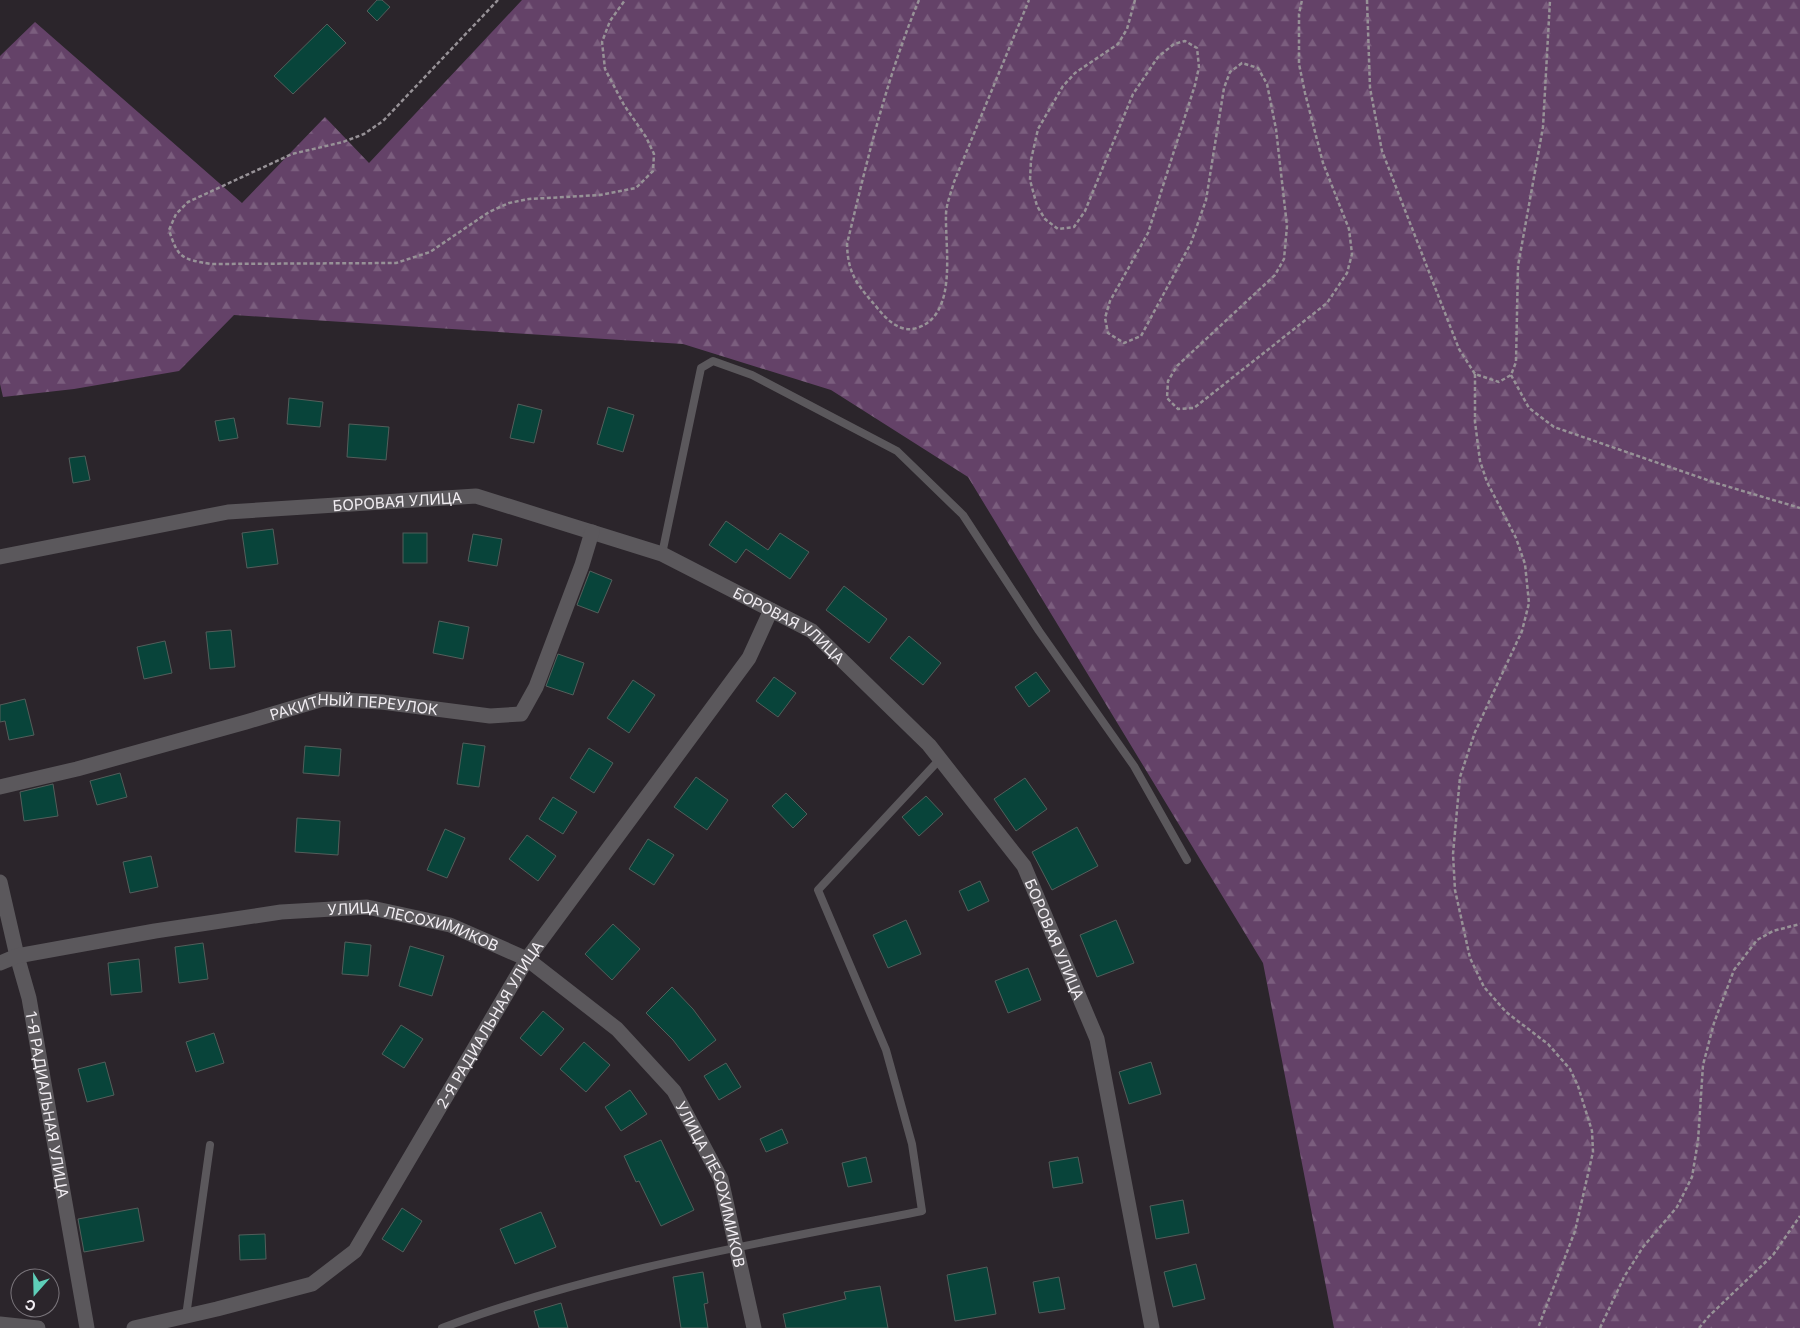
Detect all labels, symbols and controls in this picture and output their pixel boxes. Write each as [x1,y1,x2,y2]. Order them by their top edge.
street label: БОРОВАЯ УЛИЦА [332,487,462,515]
street label: БОРОВАЯ УЛИЦА [730,583,849,667]
street label: РАКИТНЫЙ ПЕРЕУЛОК [267,689,439,724]
street label: БОРОВАЯ УЛИЦА [1021,876,1089,1003]
street label: УЛИЦА ЛЕСОХИМИКОВ [327,897,502,955]
street label: 2-Я РАДИАЛЬНАЯ УЛИЦА [432,937,547,1112]
street label: 1-Я РАДИАЛЬНАЯ УЛИЦА [22,1010,73,1200]
street label: УЛИЦА ЛЕСОХИМИКОВ [672,1098,750,1269]
north arrow [10,1268,60,1318]
text: С [23,1296,38,1315]

